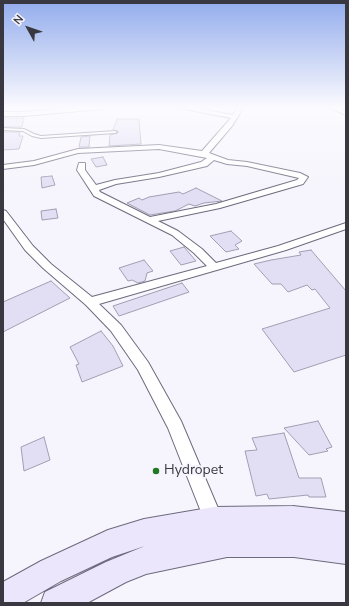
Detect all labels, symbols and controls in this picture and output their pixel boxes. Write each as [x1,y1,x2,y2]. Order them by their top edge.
north arrow [8,8,48,48]
text: N [10,12,27,28]
place label: Hydropet [164,463,223,479]
marker: Hydropet [151,466,161,476]

